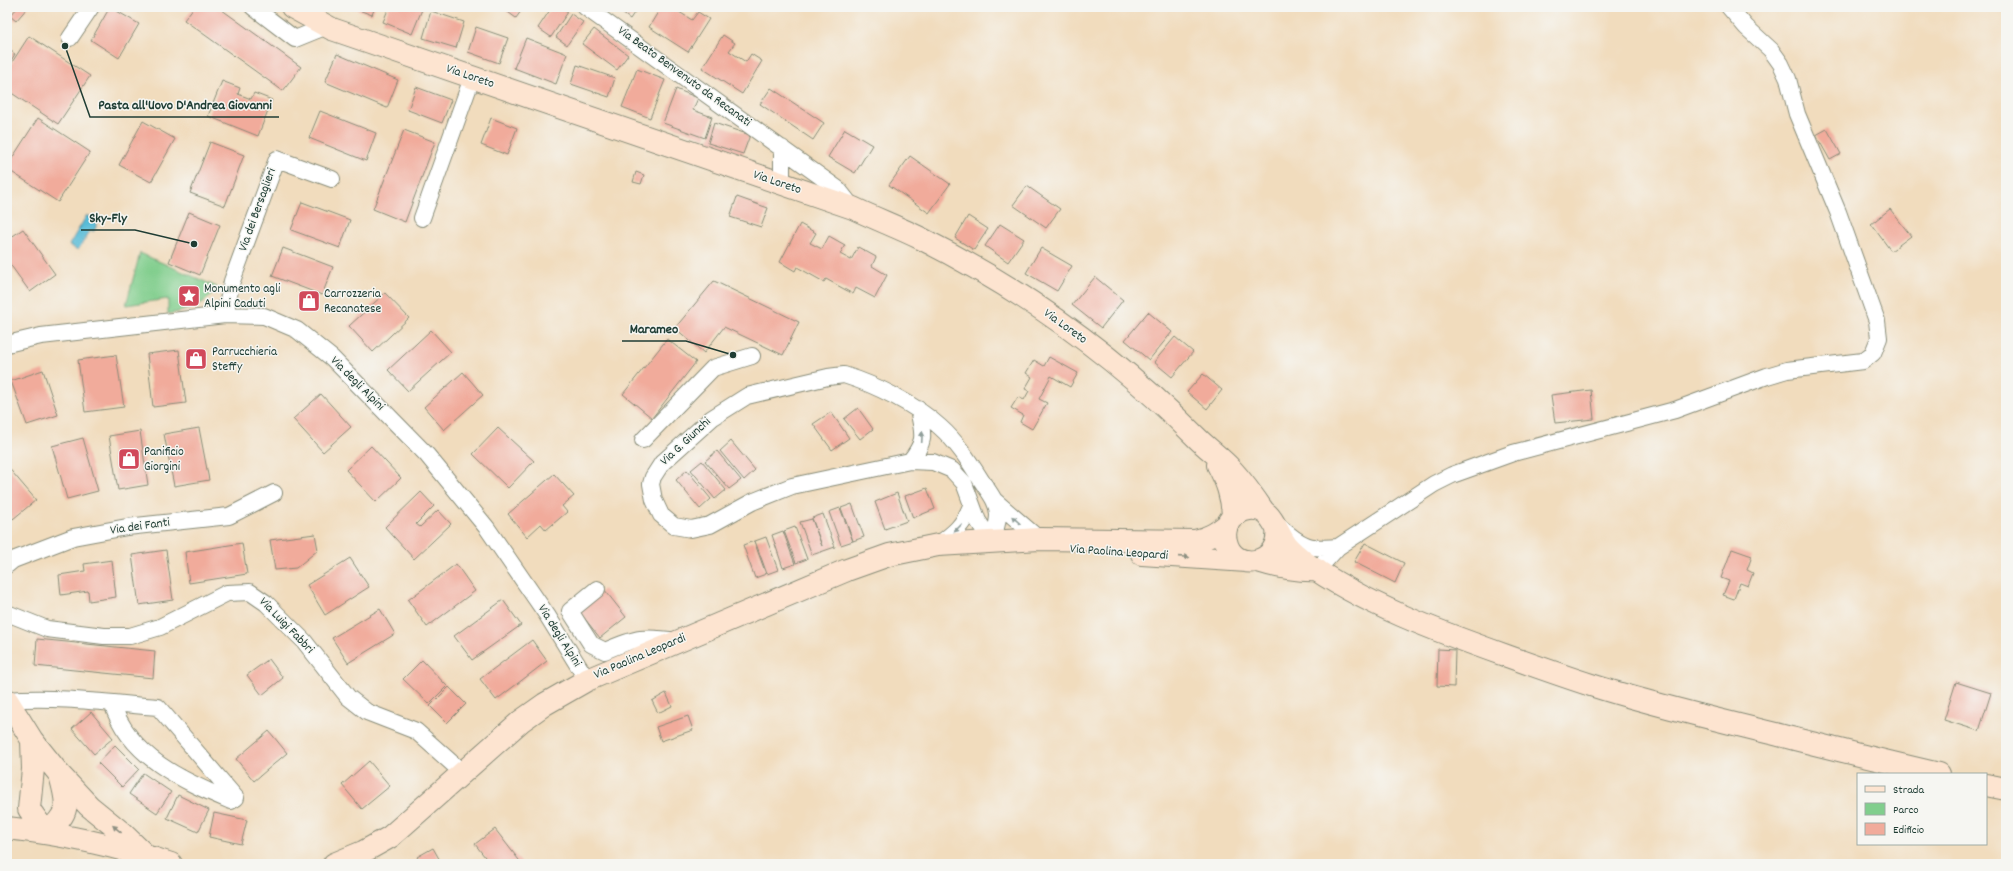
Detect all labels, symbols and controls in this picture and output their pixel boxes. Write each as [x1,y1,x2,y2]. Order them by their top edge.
street label: Via Beato Benvenuto da Recanati [613,22,755,132]
street label: Via Loreto [443,60,497,94]
callout: Pasta all'Uovo D'Andrea Giovanni [90,91,279,117]
text: Pasta all'Uovo D'Andrea Giovanni [98,96,272,116]
street label: Via dei Bersaglieri [234,165,282,254]
street label: Via Loreto [750,166,804,200]
callout: Sky-Fly [81,204,135,230]
text: Sky-Fly [89,209,128,229]
place label: Monumento agli Alpini Caduti [204,280,281,314]
place icon: Monumento agli Alpini Caduti [176,283,202,309]
place label: Carrozzeria Recanatese [324,285,382,319]
shop icon: Carrozzeria Recanatese [296,288,322,314]
street label: Via Loreto [1039,305,1091,349]
callout: Marameo [622,315,686,341]
text: Marameo [630,320,678,340]
place label: Parrucchieria Steffy [212,343,278,377]
shop icon: Parrucchieria Steffy [183,346,209,372]
street label: Via degli Alpini [325,352,389,416]
street label: Via G. Giunchi [656,413,716,471]
one-way arrow [919,430,925,443]
place label: Panificio Giorgini [144,443,184,477]
shop icon: Panificio Giorgini [116,446,142,472]
street label: Via dei Fanti [109,513,172,541]
one-way arrow [1011,515,1022,524]
one-way arrow [953,523,963,533]
street label: Via Paolina Leopardi [1069,540,1169,566]
one-way arrow [1178,554,1190,561]
street label: Via Luigi Fabbri [254,593,318,659]
street label: Via degli Alpini [532,601,586,671]
street label: Via Paolina Leopardi [591,629,689,685]
legend [1857,773,1987,845]
text: Strada [1893,782,1924,799]
text: Parco [1893,802,1919,819]
text: Edificio [1893,822,1924,839]
one-way arrow [112,825,122,834]

